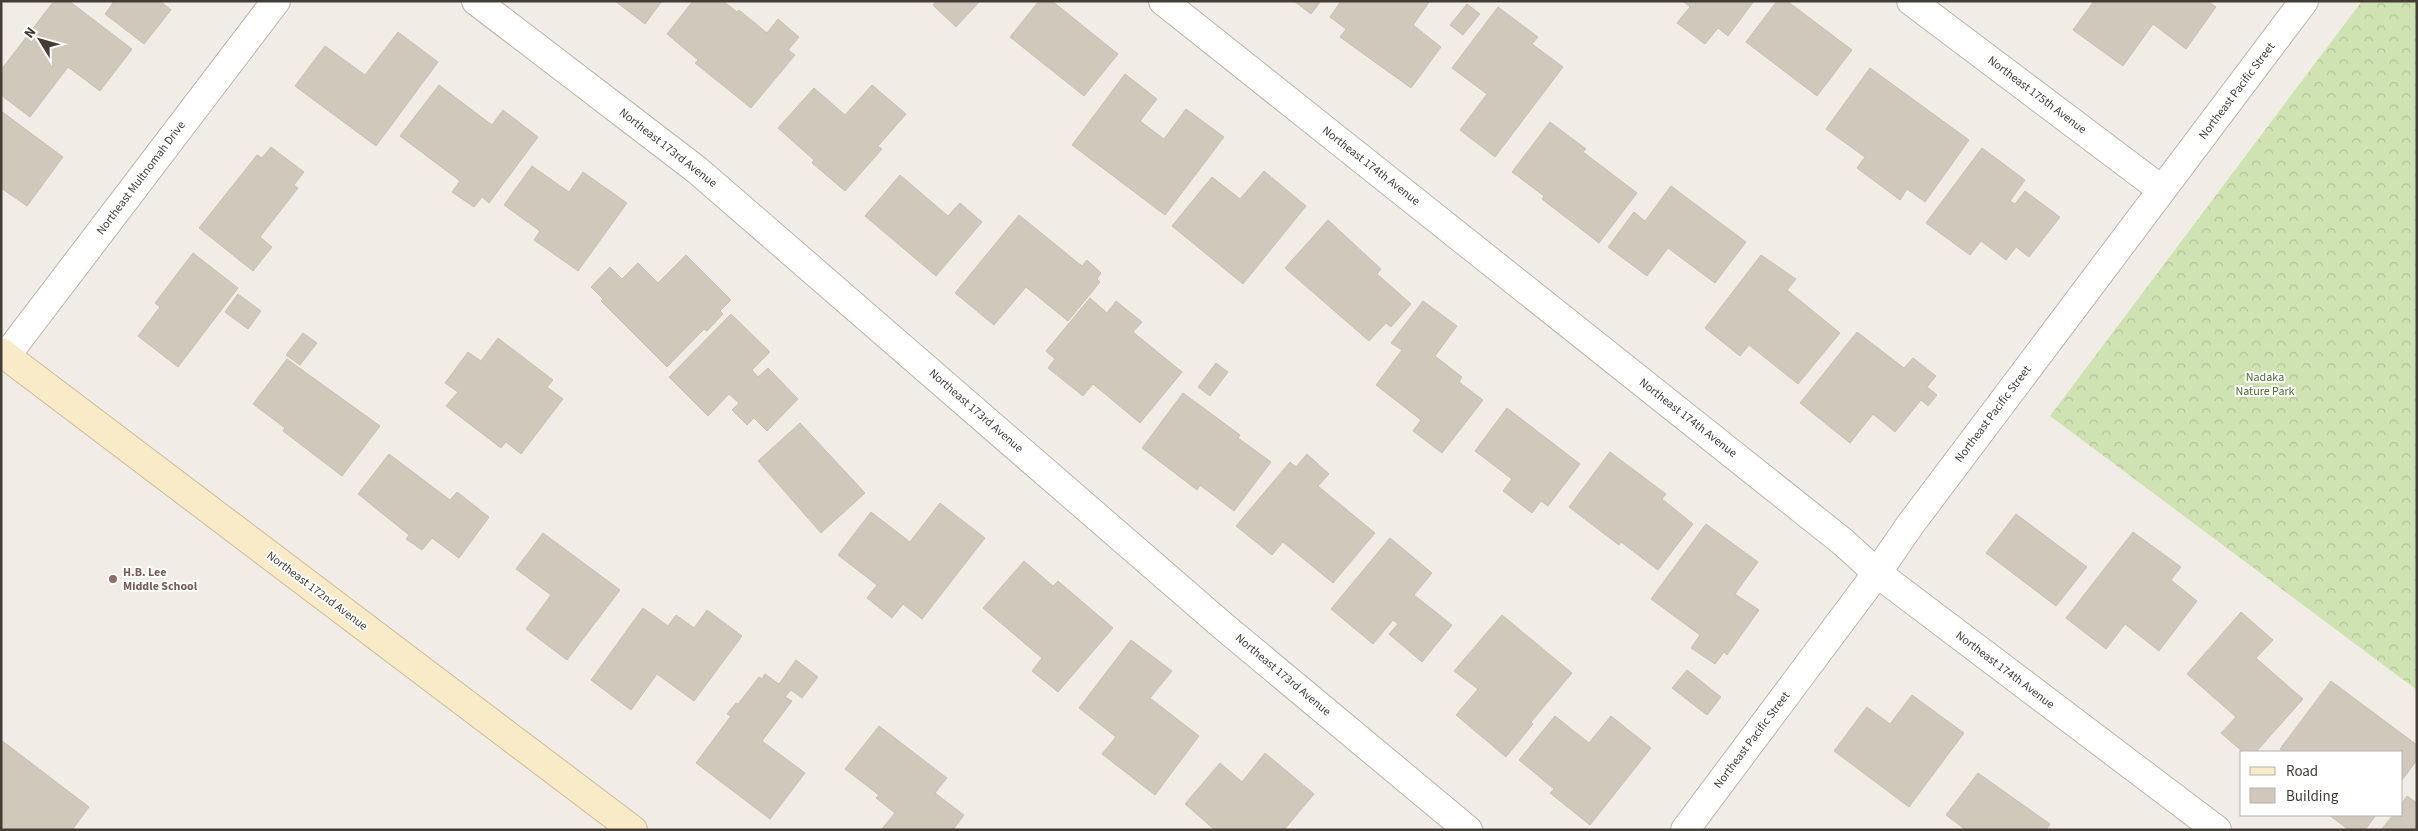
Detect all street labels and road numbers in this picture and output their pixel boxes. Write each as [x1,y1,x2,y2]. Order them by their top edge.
street label: Northeast Pacific Street [2195,39,2279,143]
street label: Northeast 175th Avenue [1984,52,2090,138]
street label: Northeast 173rd Avenue [615,104,721,192]
street label: Northeast Multnomah Drive [93,118,189,238]
street label: Northeast 174th Avenue [1318,122,1424,210]
street label: Northeast Pacific Street [1951,362,2035,466]
street label: Northeast 173rd Avenue [925,365,1027,457]
street label: Northeast 174th Avenue [1635,374,1741,462]
street label: Northeast 172nd Avenue [263,547,371,635]
street label: Northeast 174th Avenue [1952,627,2058,713]
street label: Northeast 173rd Avenue [1232,630,1334,720]
street label: Northeast Pacific Street [1710,688,1794,792]

